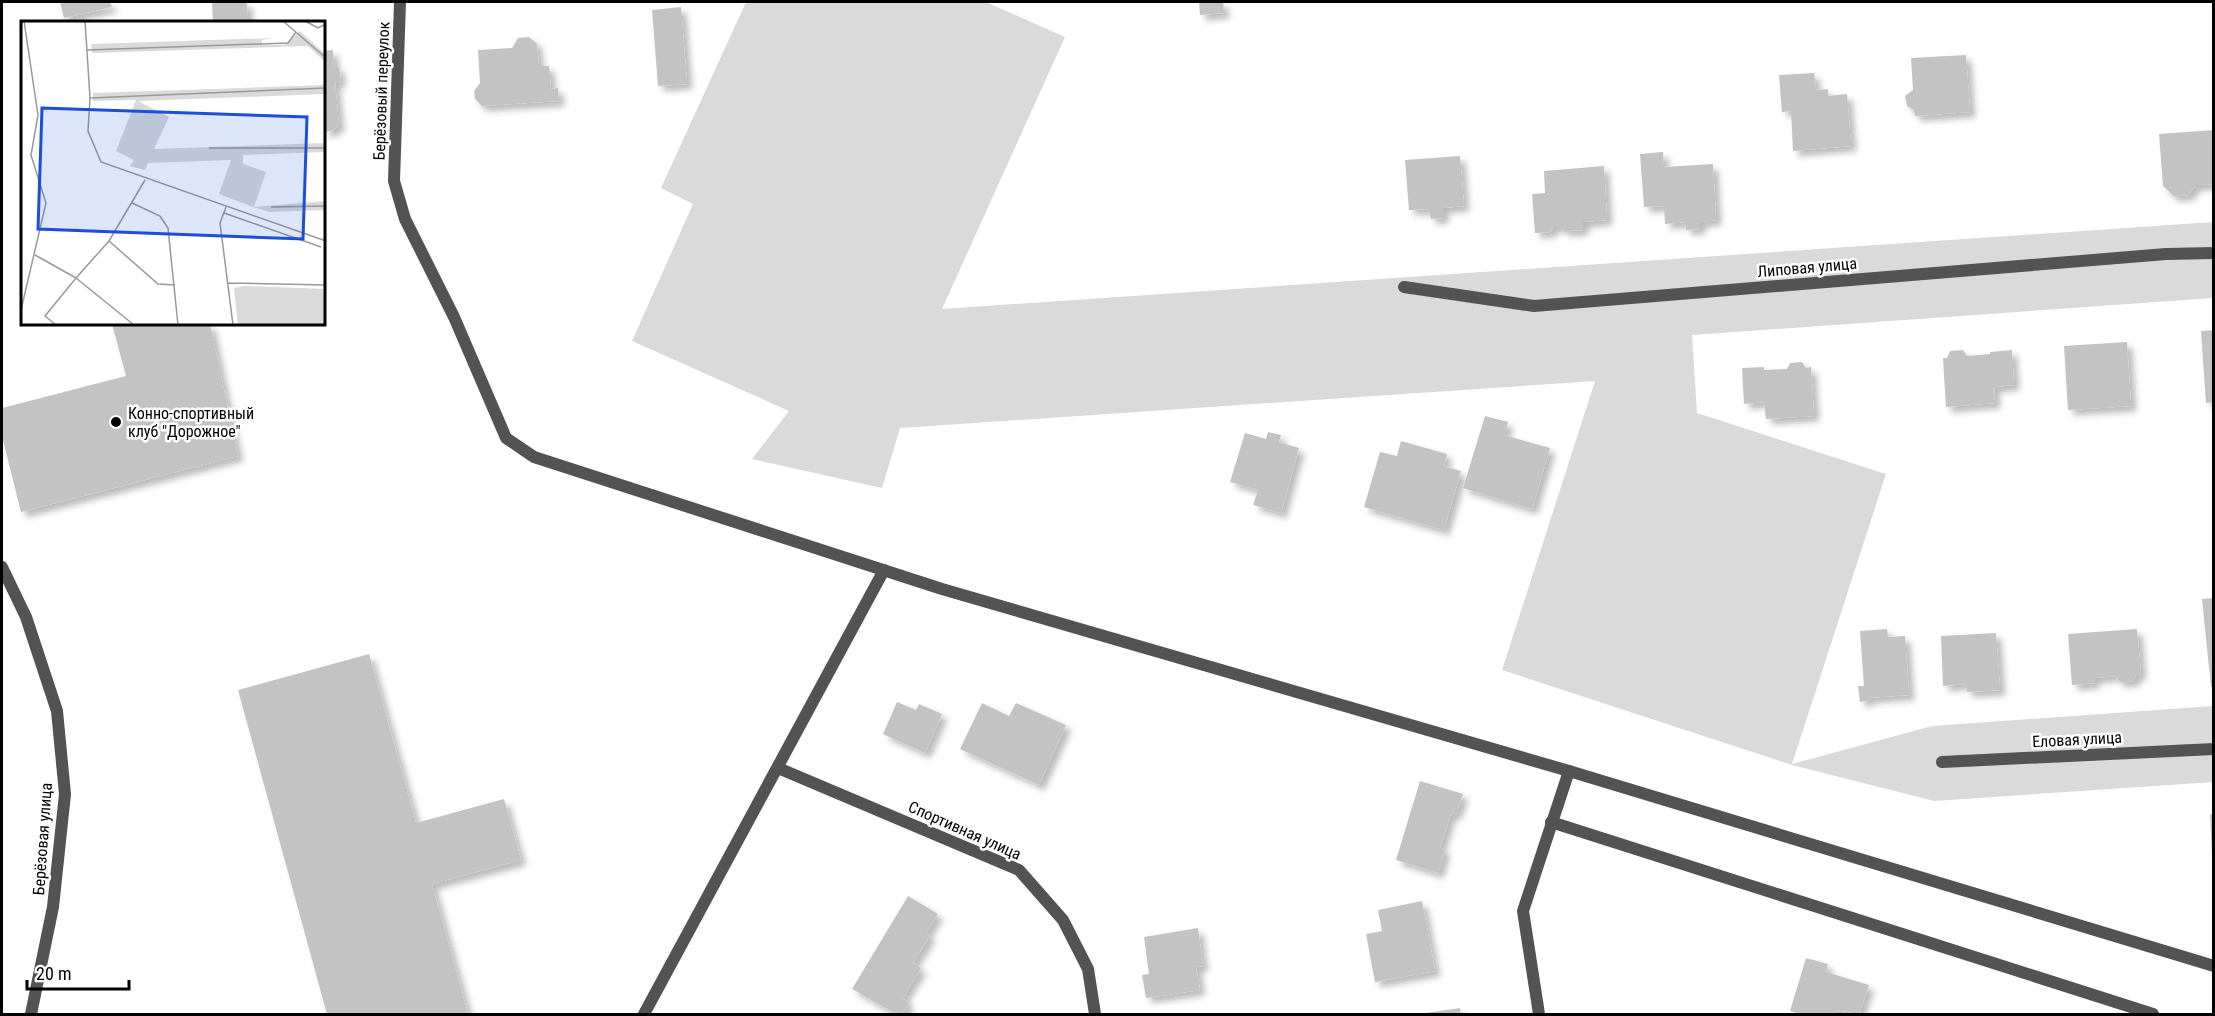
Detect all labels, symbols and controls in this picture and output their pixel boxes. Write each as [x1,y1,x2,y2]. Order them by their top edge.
inset map [21,21,326,326]
street label: Берёзовый переулок [370,21,393,161]
street label: Липовая улица [1756,254,1858,281]
place label: Конно-спортивный клуб "Дорожное" [128,404,254,441]
marker: Конно-спортивный клуб "Дорожное" [109,415,123,429]
street label: Еловая улица [2032,728,2122,751]
street label: Берёзовая улица [29,782,56,896]
street label: Спортивная улица [905,797,1024,864]
scale bar [27,953,129,991]
text: 20 m [36,963,71,984]

